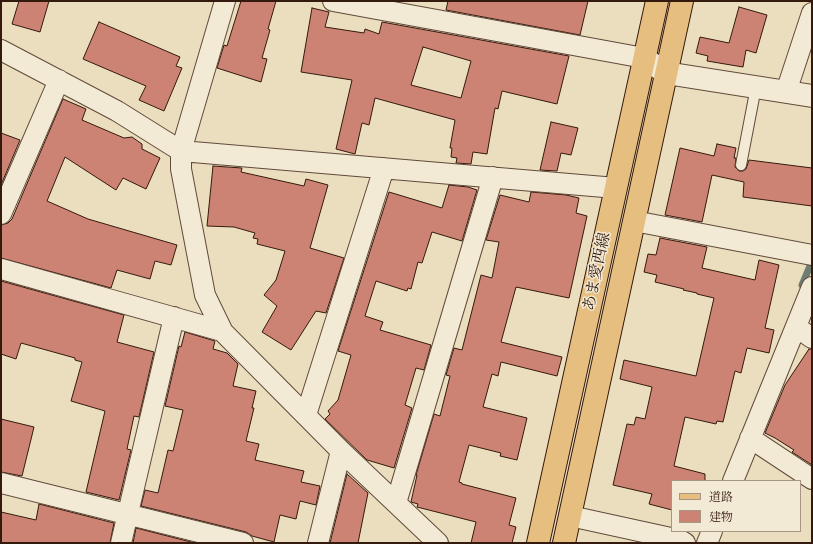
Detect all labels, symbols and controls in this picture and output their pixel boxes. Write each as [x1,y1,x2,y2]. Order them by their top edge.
street label: あま愛西線 [580,231,616,313]
legend [671,480,801,532]
text: 道路 [709,490,733,505]
text: 建物 [709,510,733,525]

